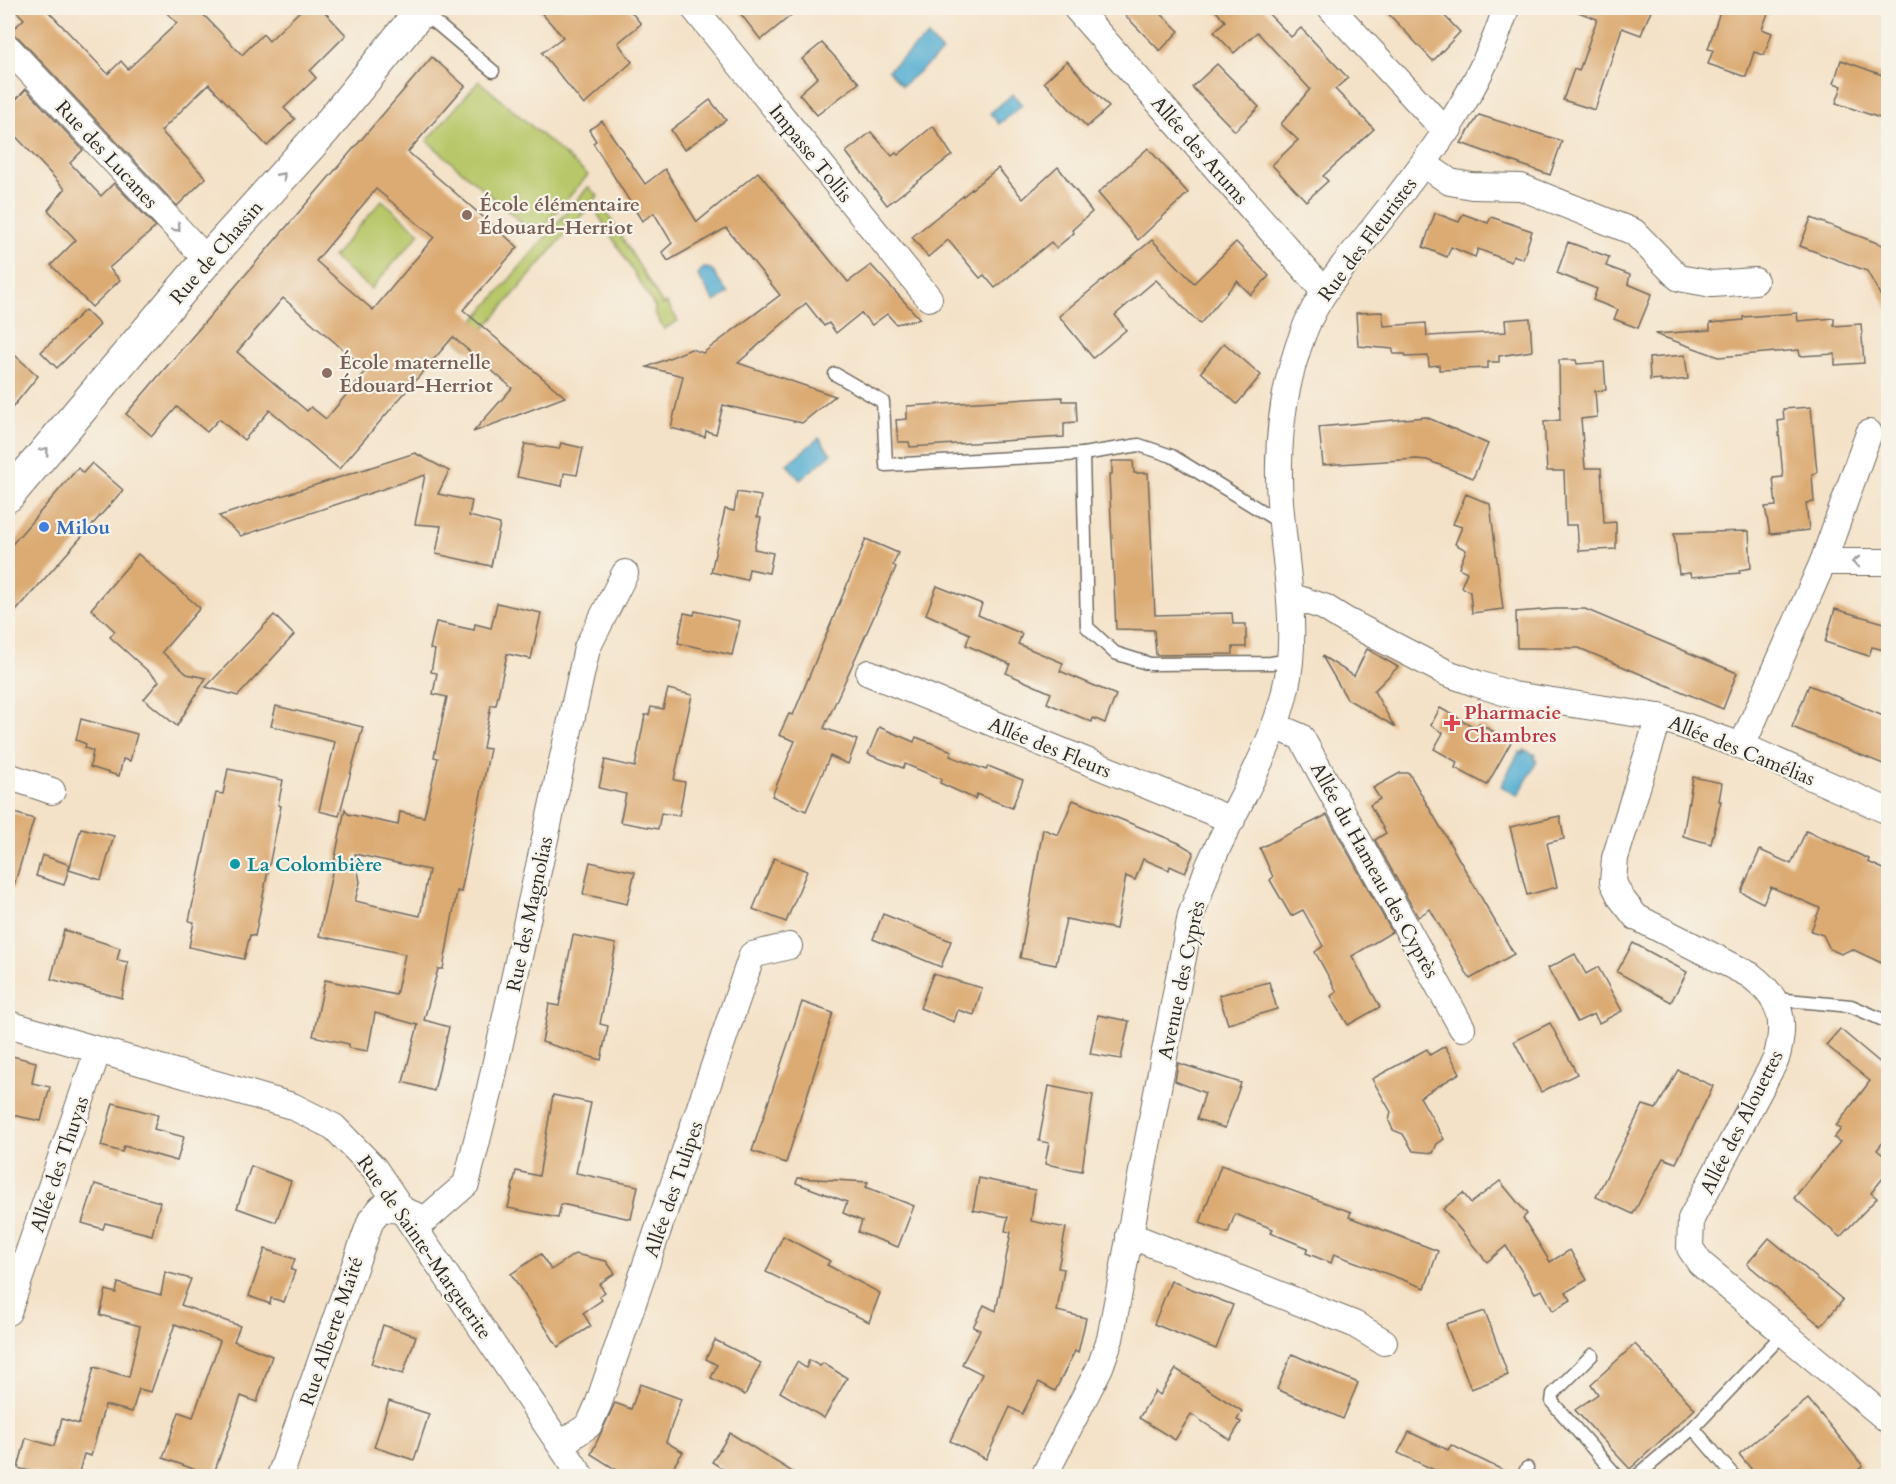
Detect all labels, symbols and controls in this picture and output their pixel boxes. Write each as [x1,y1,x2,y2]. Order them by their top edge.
street label: Allée des Arums [1145,90,1254,210]
street label: Rue des Lucanes [49,94,164,214]
street label: Impasse Tollis [763,99,858,208]
one-way arrow [275,172,286,183]
street label: Rue des Fleuristes [1312,172,1423,307]
place label: École élémentaire Édouard-Herriot [479,191,640,241]
street label: Rue de Chassin [164,194,270,310]
marker: École élémentaire Édouard-Herriot [460,208,474,222]
one-way arrow [170,221,181,232]
place label: École maternelle Édouard-Herriot [339,349,493,399]
marker: École maternelle Édouard-Herriot [320,366,334,380]
one-way arrow [38,447,49,458]
place label: Milou [56,514,110,541]
marker: Milou [37,520,51,534]
one-way arrow [1851,556,1860,568]
place label: Pharmacie Chambres [1464,699,1561,749]
street label: Allée des Camélias [1665,709,1819,792]
street label: Allée des Fleurs [984,711,1115,784]
marker: Pharmacie Chambres [1445,716,1459,730]
street label: Allée du Hameau des Cyprès [1304,758,1445,983]
street label: Rue des Magnolias [500,834,559,994]
place label: La Colombière [247,851,382,878]
marker: La Colombière [228,857,242,871]
street label: Avenue des Cyprès [1151,898,1211,1062]
street label: Allée des Alouettes [1693,1046,1789,1199]
street label: Allée des Thuyas [24,1093,95,1236]
street label: Allée des Tulipes [638,1117,709,1261]
street label: Rue de Sainte-Marguerite [351,1150,498,1345]
street label: Rue Alberte Maïté [293,1253,370,1409]

